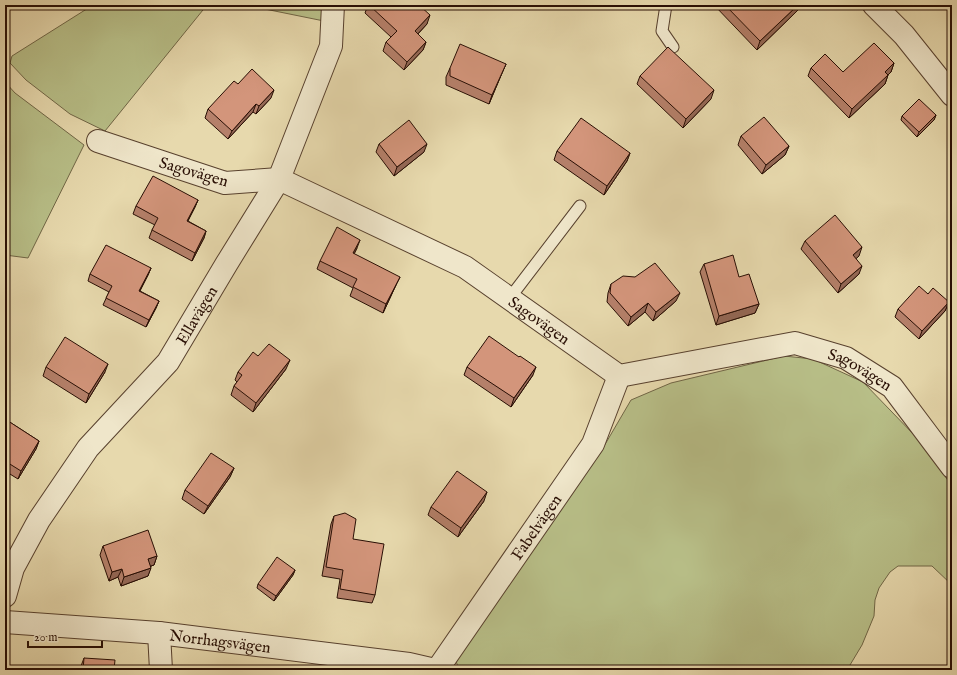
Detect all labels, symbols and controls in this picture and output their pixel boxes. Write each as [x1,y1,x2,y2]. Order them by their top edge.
street label: Sagovägen [157,154,231,192]
street label: Ellavägen [172,282,223,349]
street label: Sagovägen [504,293,573,350]
street label: Sagovägen [825,345,895,397]
street label: Fabelvägen [508,491,567,565]
scale bar [28,623,102,649]
street label: Norrhagsvägen [168,626,272,659]
text: 20 m [34,630,57,645]

